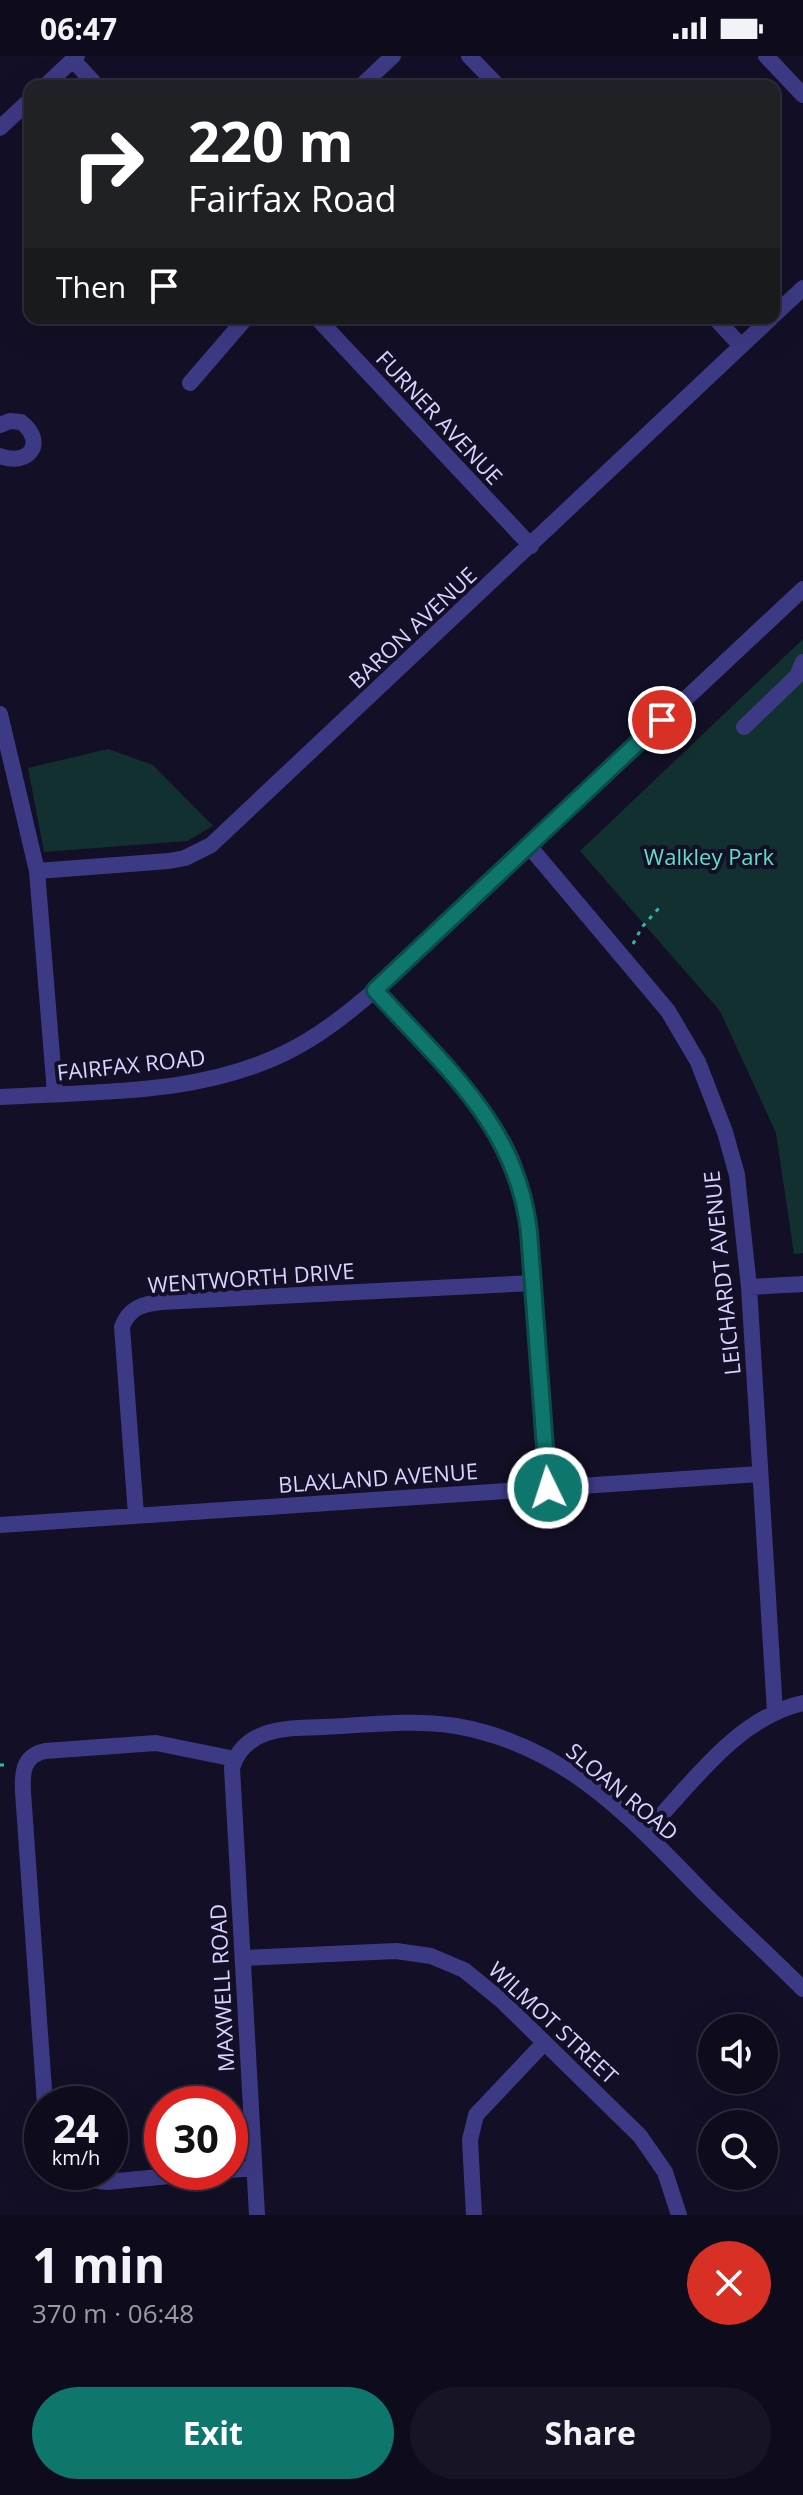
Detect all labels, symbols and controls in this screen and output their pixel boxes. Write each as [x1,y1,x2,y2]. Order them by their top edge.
text: 06:47 [40,8,117,49]
text: 220 m [188,102,354,178]
icon: right [56,112,160,216]
text: Fairfax Road [188,174,397,223]
icon: arrive [142,264,186,308]
text: Then [56,266,126,307]
street label: FURNER AVENUE [370,343,510,491]
street label: BARON AVENUE [341,560,483,694]
pin [628,686,696,754]
icon: arrive [640,698,684,742]
park label: Walkley Park [644,841,775,871]
street label: FAIRFAX ROAD [55,1041,207,1087]
street label: LEICHARDT AVENUE [695,1169,747,1377]
street label: WENTWORTH DRIVE [147,1255,355,1299]
position arrow [506,1446,590,1530]
street label: BLAXLAND AVENUE [277,1455,479,1499]
street label: SLOAN ROAD [561,1735,685,1847]
street label: MAXWELL ROAD [202,1903,240,2073]
street label: WILMOT STREET [483,1954,625,2090]
map controls [698,2014,778,2190]
button: sound [698,2014,778,2094]
speed limit sign: 30 [144,2086,248,2190]
text: 24 [53,2100,99,2155]
button: search [698,2110,778,2190]
text: km/h [52,2144,100,2171]
text: 1 min [32,2232,165,2297]
button: close [687,2241,771,2325]
text: 370 m · 06:48 [32,2295,194,2331]
button: Exit [32,2387,394,2479]
button: Share [410,2387,771,2479]

